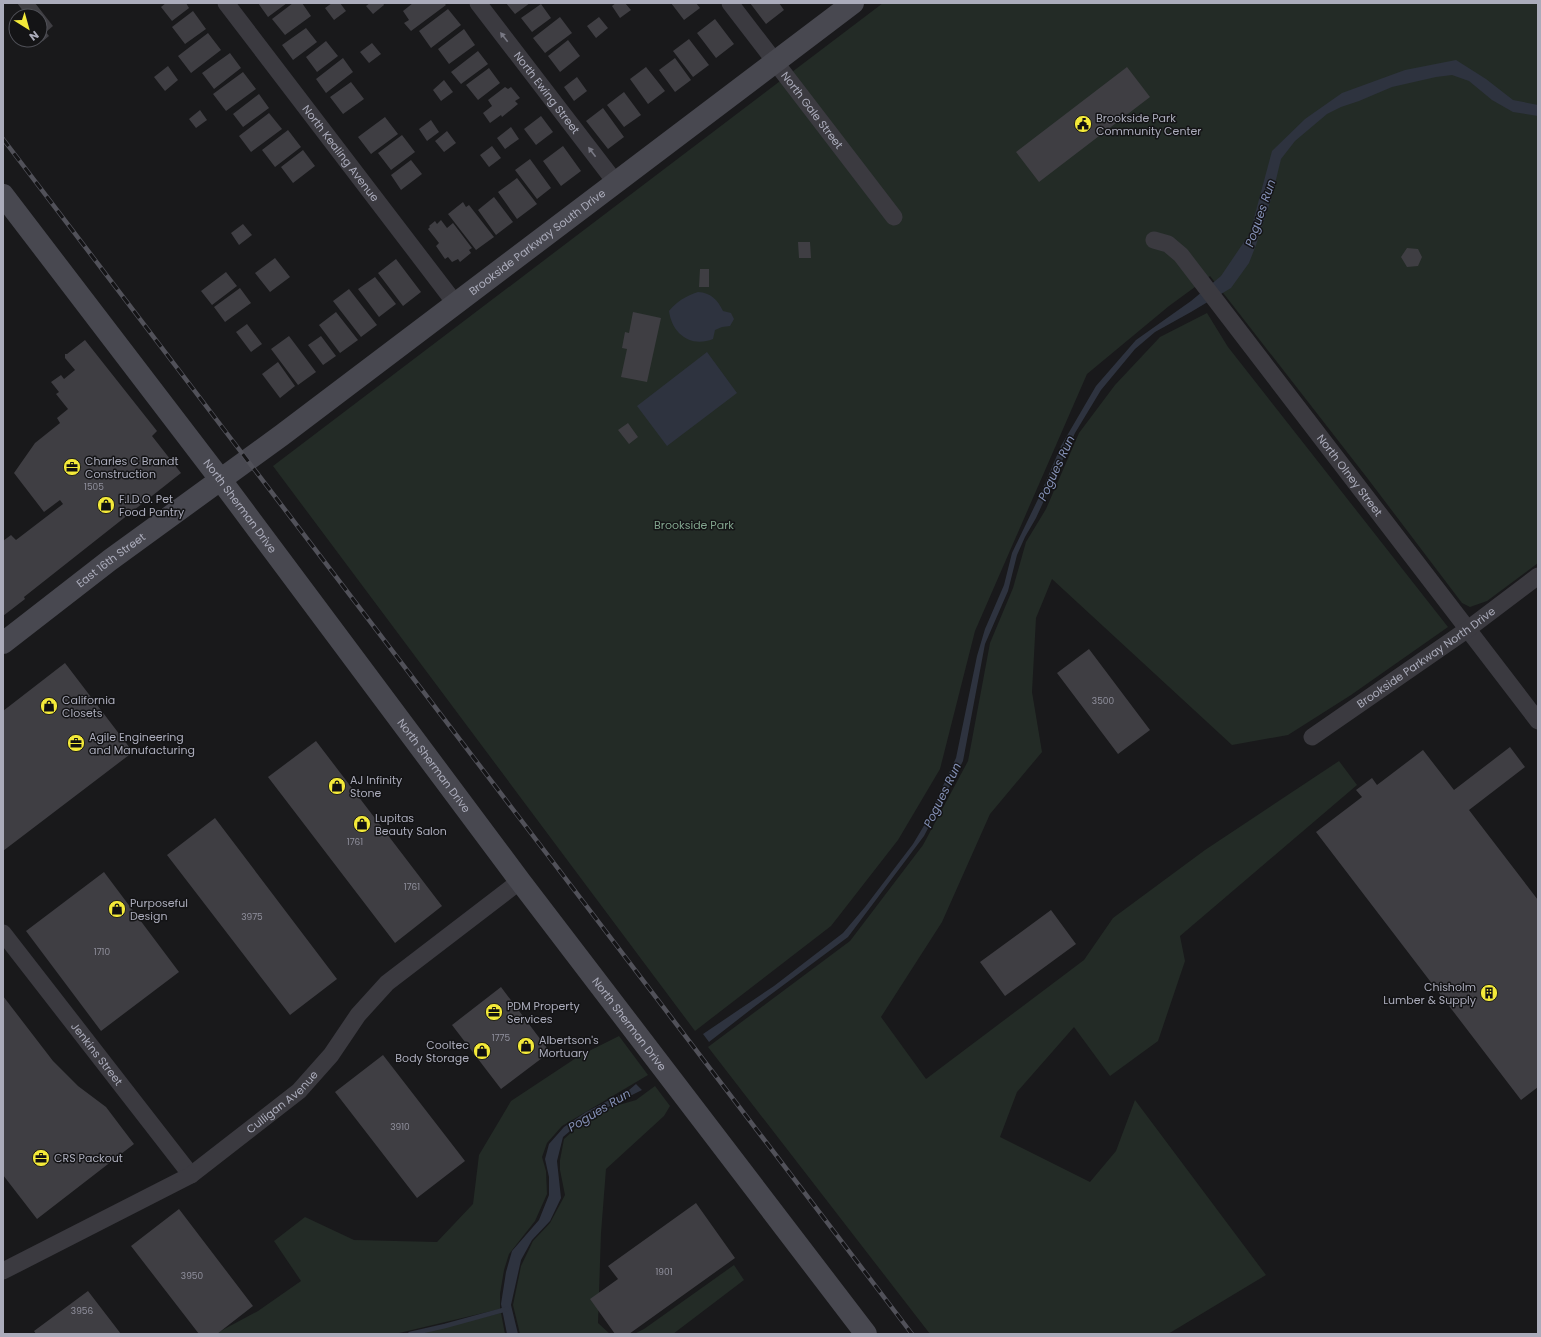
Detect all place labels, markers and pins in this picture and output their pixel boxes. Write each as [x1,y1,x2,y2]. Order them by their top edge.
place label: Brookside Park Community Center [1096,110,1201,139]
public building icon: Brookside Park Community Center [1073,114,1093,134]
place label: Charles C Brandt Construction [85,453,178,482]
office icon: Charles C Brandt Construction [62,457,82,477]
place label: F.I.D.O. Pet Food Pantry [119,491,185,520]
shop icon: F.I.D.O. Pet Food Pantry [96,495,116,515]
place label: California Closets [62,692,115,721]
shop icon: California Closets [39,696,59,716]
place label: Agile Engineering and Manufacturing [89,729,195,758]
office icon: Agile Engineering and Manufacturing [66,733,86,753]
place label: AJ Infinity Stone [350,772,403,801]
shop icon: AJ Infinity Stone [327,776,347,796]
place label: Lupitas Beauty Salon [375,810,447,839]
shop icon: Lupitas Beauty Salon [352,814,372,834]
place label: Purposeful Design [130,895,188,924]
shop icon: Purposeful Design [107,899,127,919]
place label: Chisholm Lumber & Supply [1383,979,1477,1008]
building icon: Chisholm Lumber & Supply [1479,983,1499,1003]
place label: PDM Property Services [507,998,580,1027]
office icon: PDM Property Services [484,1002,504,1022]
place label: Albertson's Mortuary [539,1032,599,1061]
shop icon: Albertson's Mortuary [516,1036,536,1056]
place label: Cooltec Body Storage [395,1037,469,1066]
shop icon: Cooltec Body Storage [472,1041,492,1061]
office icon: CRS Packout [31,1148,51,1168]
place label: CRS Packout [54,1150,123,1166]

